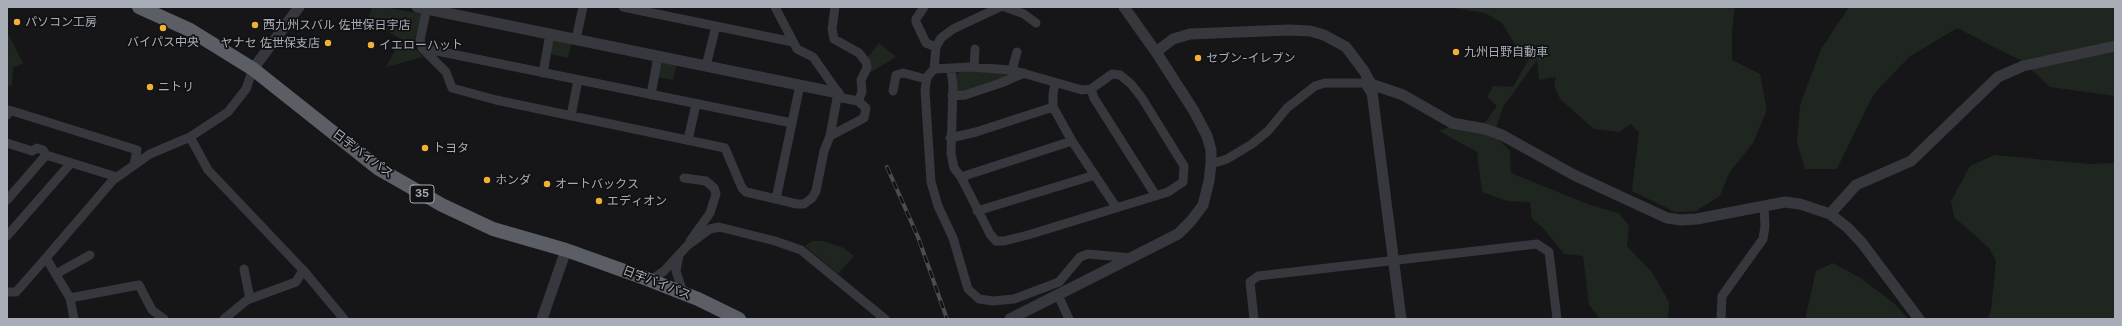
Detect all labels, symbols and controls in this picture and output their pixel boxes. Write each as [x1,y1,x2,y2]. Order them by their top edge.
place label: パソコン工房 [25,15,97,29]
marker: パソコン工房 [12,17,22,27]
place label: 西九州スバル 佐世保日宇店 [263,18,410,32]
marker: 西九州スバル 佐世保日宇店 [250,20,260,30]
marker: バイパス中央 [158,23,168,33]
place label: バイパス中央 [127,35,199,49]
place label: ヤナセ 佐世保支店 [221,36,320,50]
marker: ヤナセ 佐世保支店 [323,38,333,48]
place label: イエローハット [379,38,463,52]
marker: イエローハット [366,40,376,50]
place label: 九州日野自動車 [1464,45,1548,59]
marker: 九州日野自動車 [1451,47,1461,57]
place label: セブン-イレブン [1206,51,1296,65]
marker: セブン-イレブン [1193,53,1203,63]
place label: ニトリ [158,80,194,94]
marker: ニトリ [145,82,155,92]
street label: 日宇バイパス [330,127,396,181]
place label: トヨタ [433,141,469,155]
marker: トヨタ [420,143,430,153]
place label: ホンダ [495,173,531,187]
marker: ホンダ [482,175,492,185]
place label: オートバックス [555,177,639,191]
marker: オートバックス [542,179,552,189]
road number: 35 [410,185,434,203]
place label: エディオン [607,194,667,208]
marker: エディオン [594,196,604,206]
street label: 日宇バイパス [621,263,693,303]

